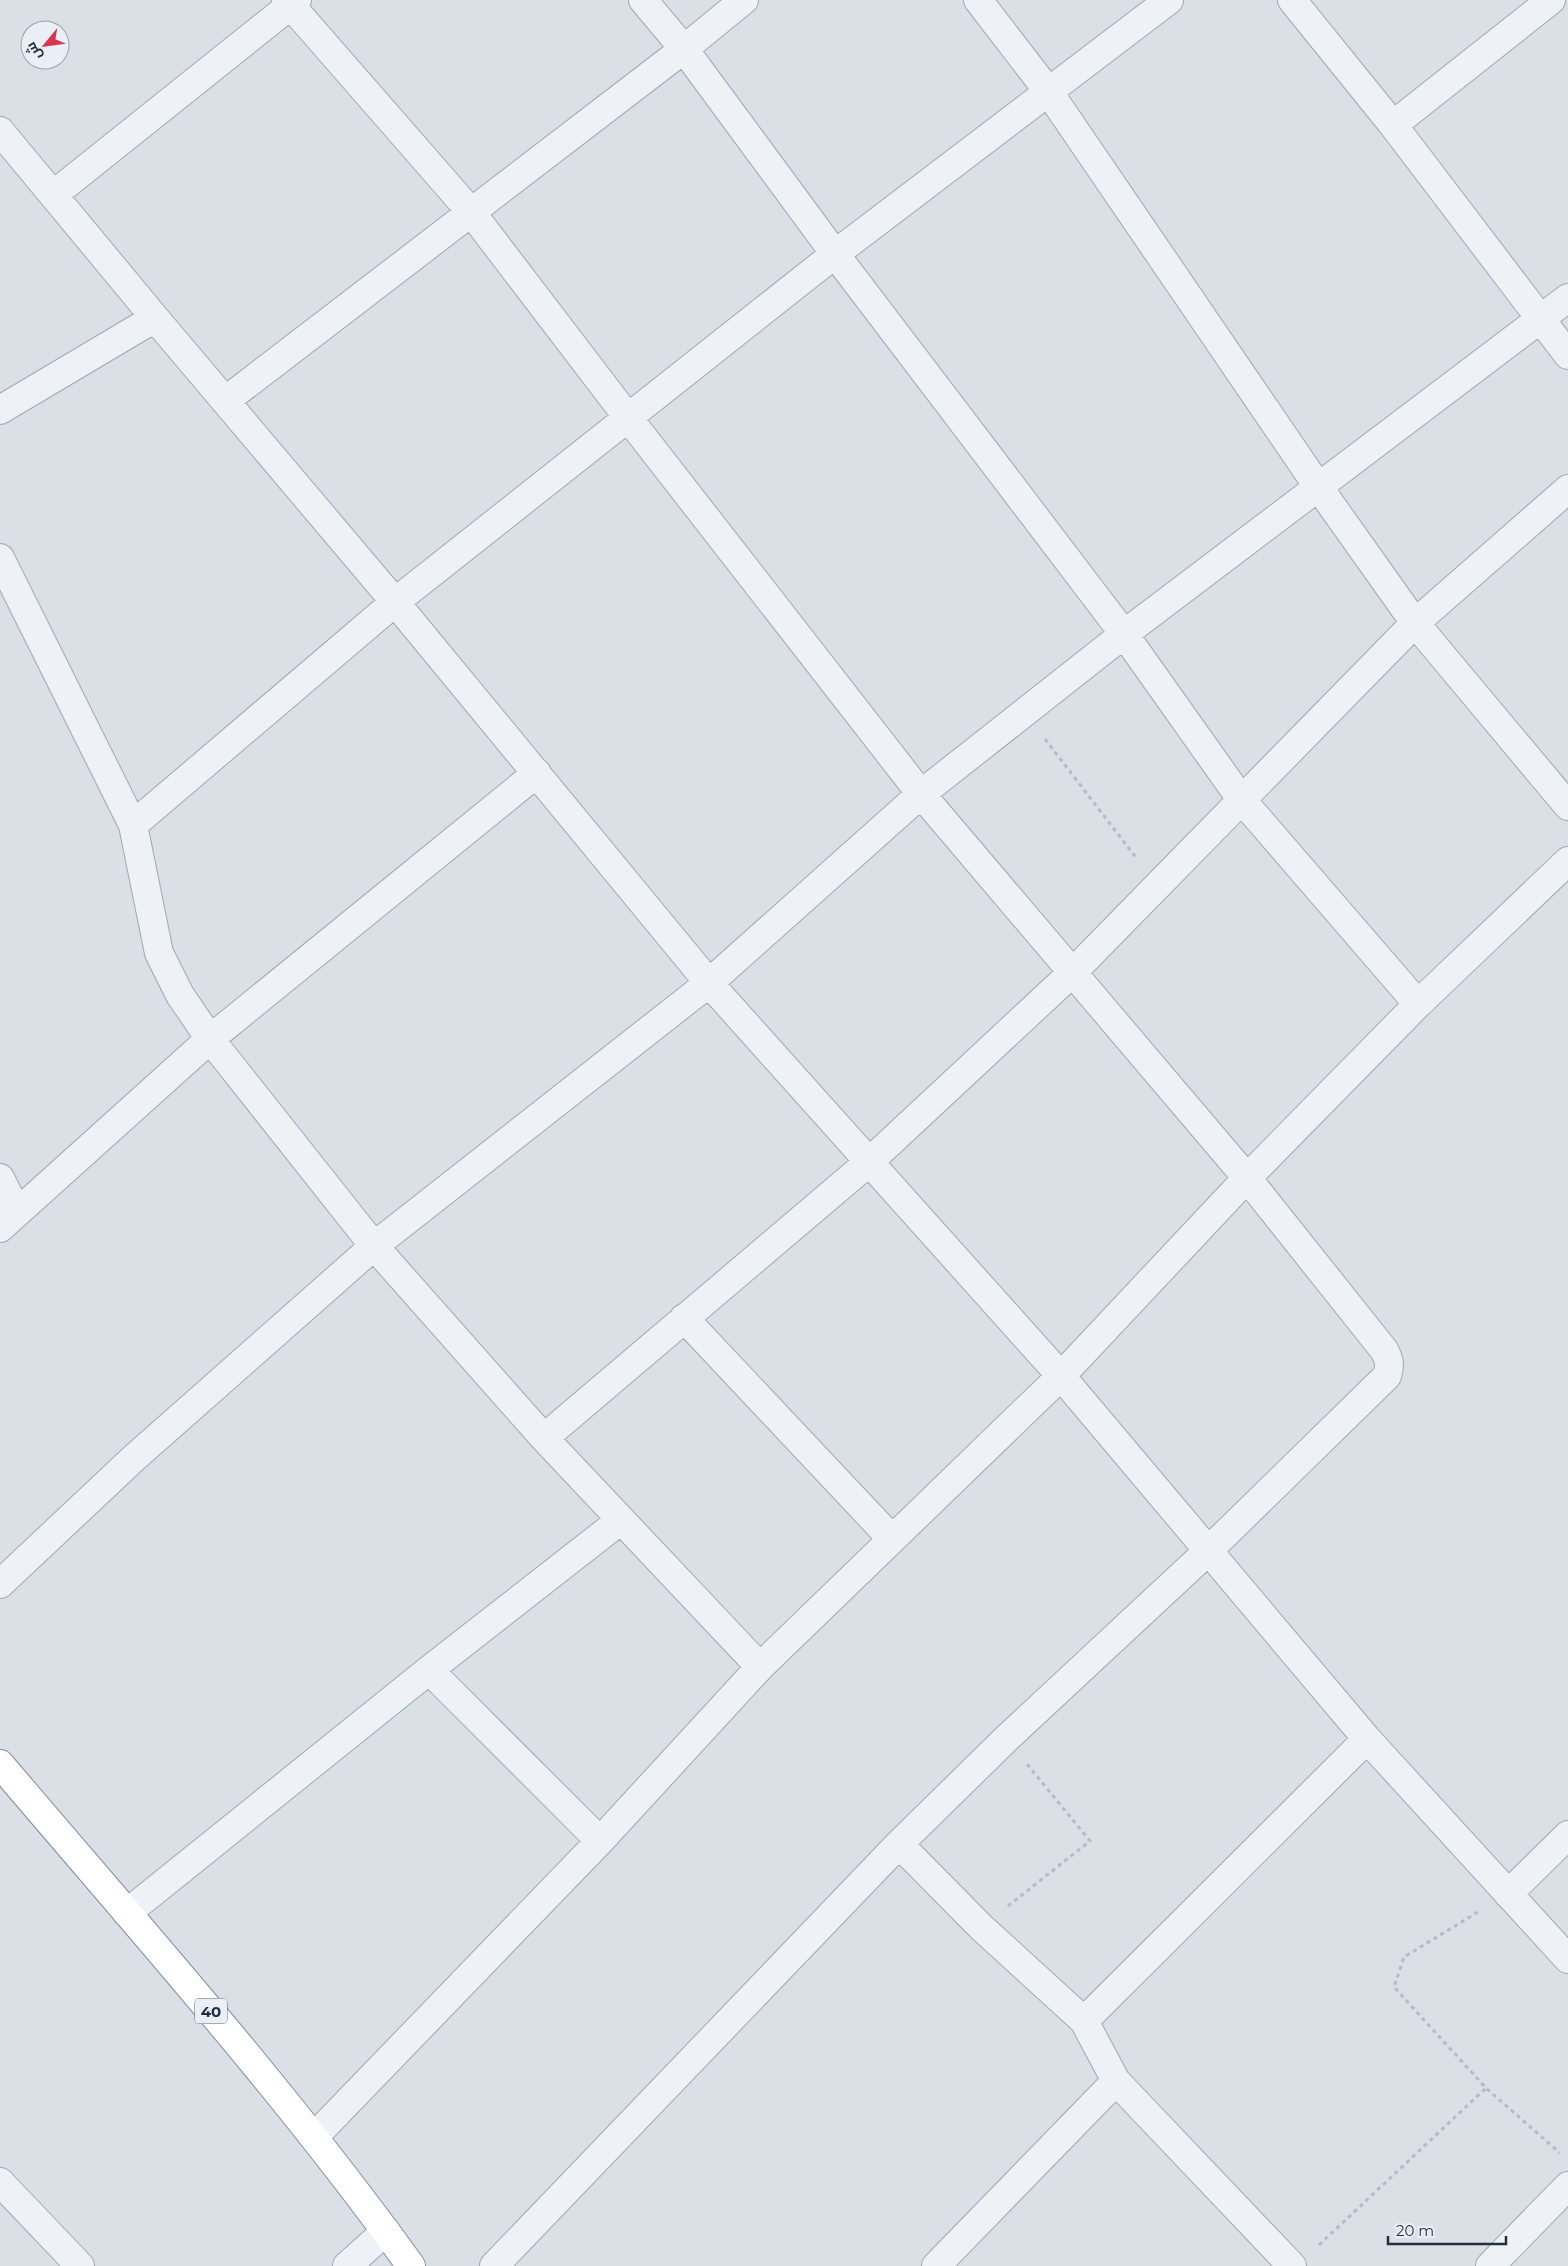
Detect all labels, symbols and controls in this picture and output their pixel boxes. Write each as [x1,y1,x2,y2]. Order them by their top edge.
north arrow [20,20,70,70]
text: ش [21,39,46,64]
road number: 40 [195,1998,227,2024]
scale bar [1388,2214,1506,2246]
text: 20 m [1396,2221,1434,2240]

